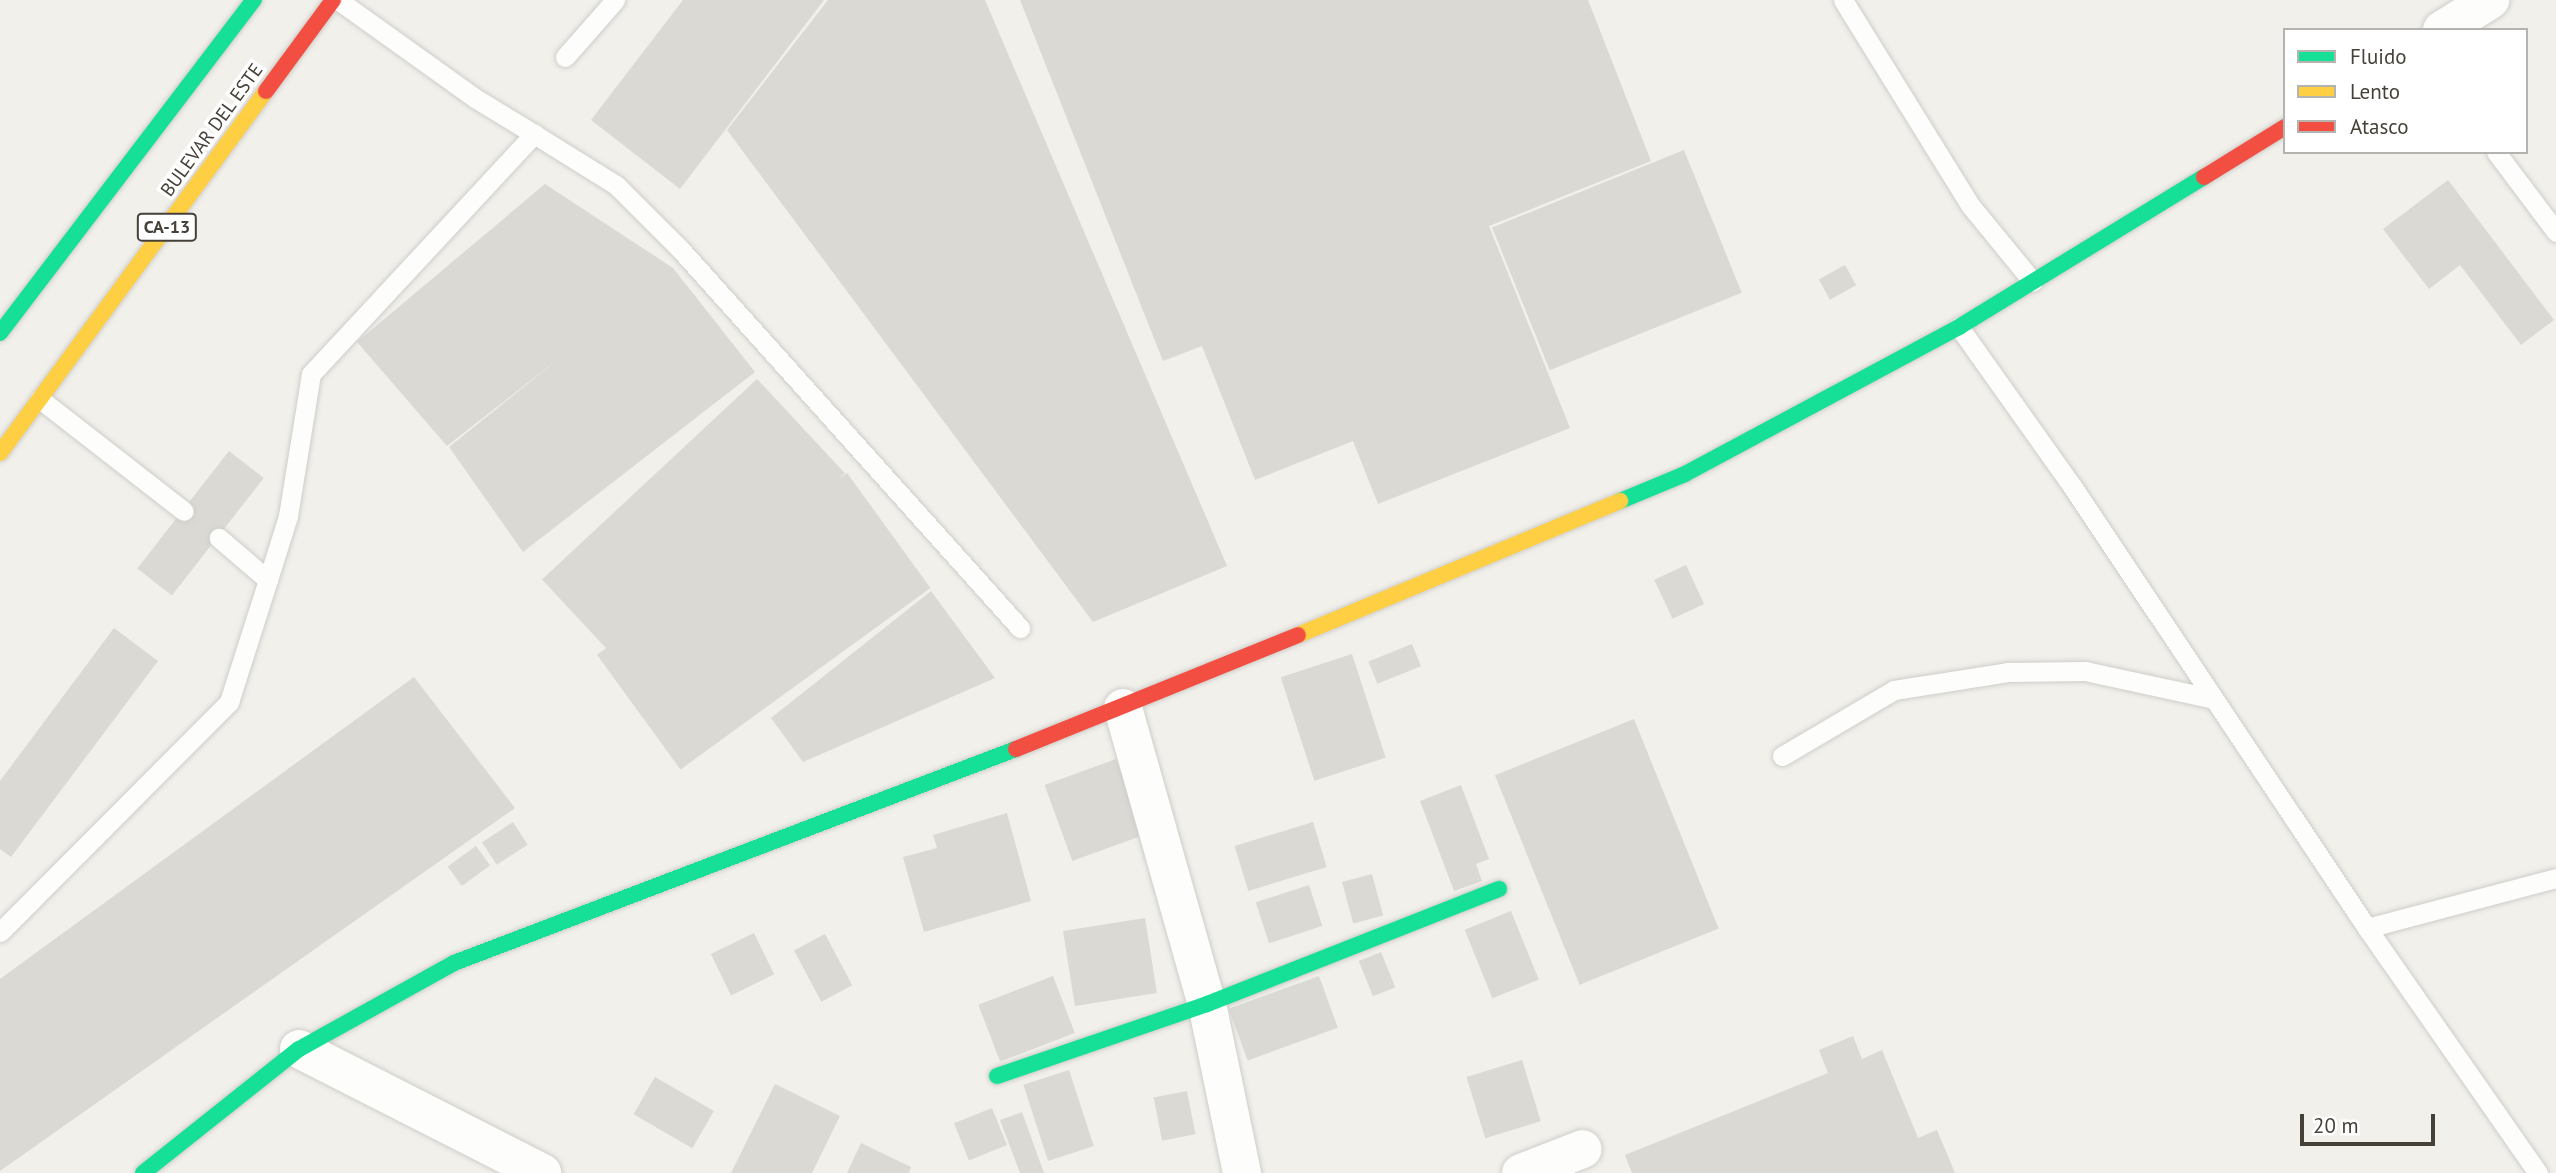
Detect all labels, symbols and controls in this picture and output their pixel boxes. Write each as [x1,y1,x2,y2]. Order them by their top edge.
legend [2283,28,2528,154]
text: Fluido [2350,43,2407,70]
street label: BULEVAR DEL ESTE [156,59,268,201]
text: Lento [2350,78,2400,105]
text: Atasco [2350,113,2409,140]
road number: CA-13 [136,212,198,242]
scale bar [2304,1100,2439,1144]
text: 20 m [2313,1112,2359,1139]

